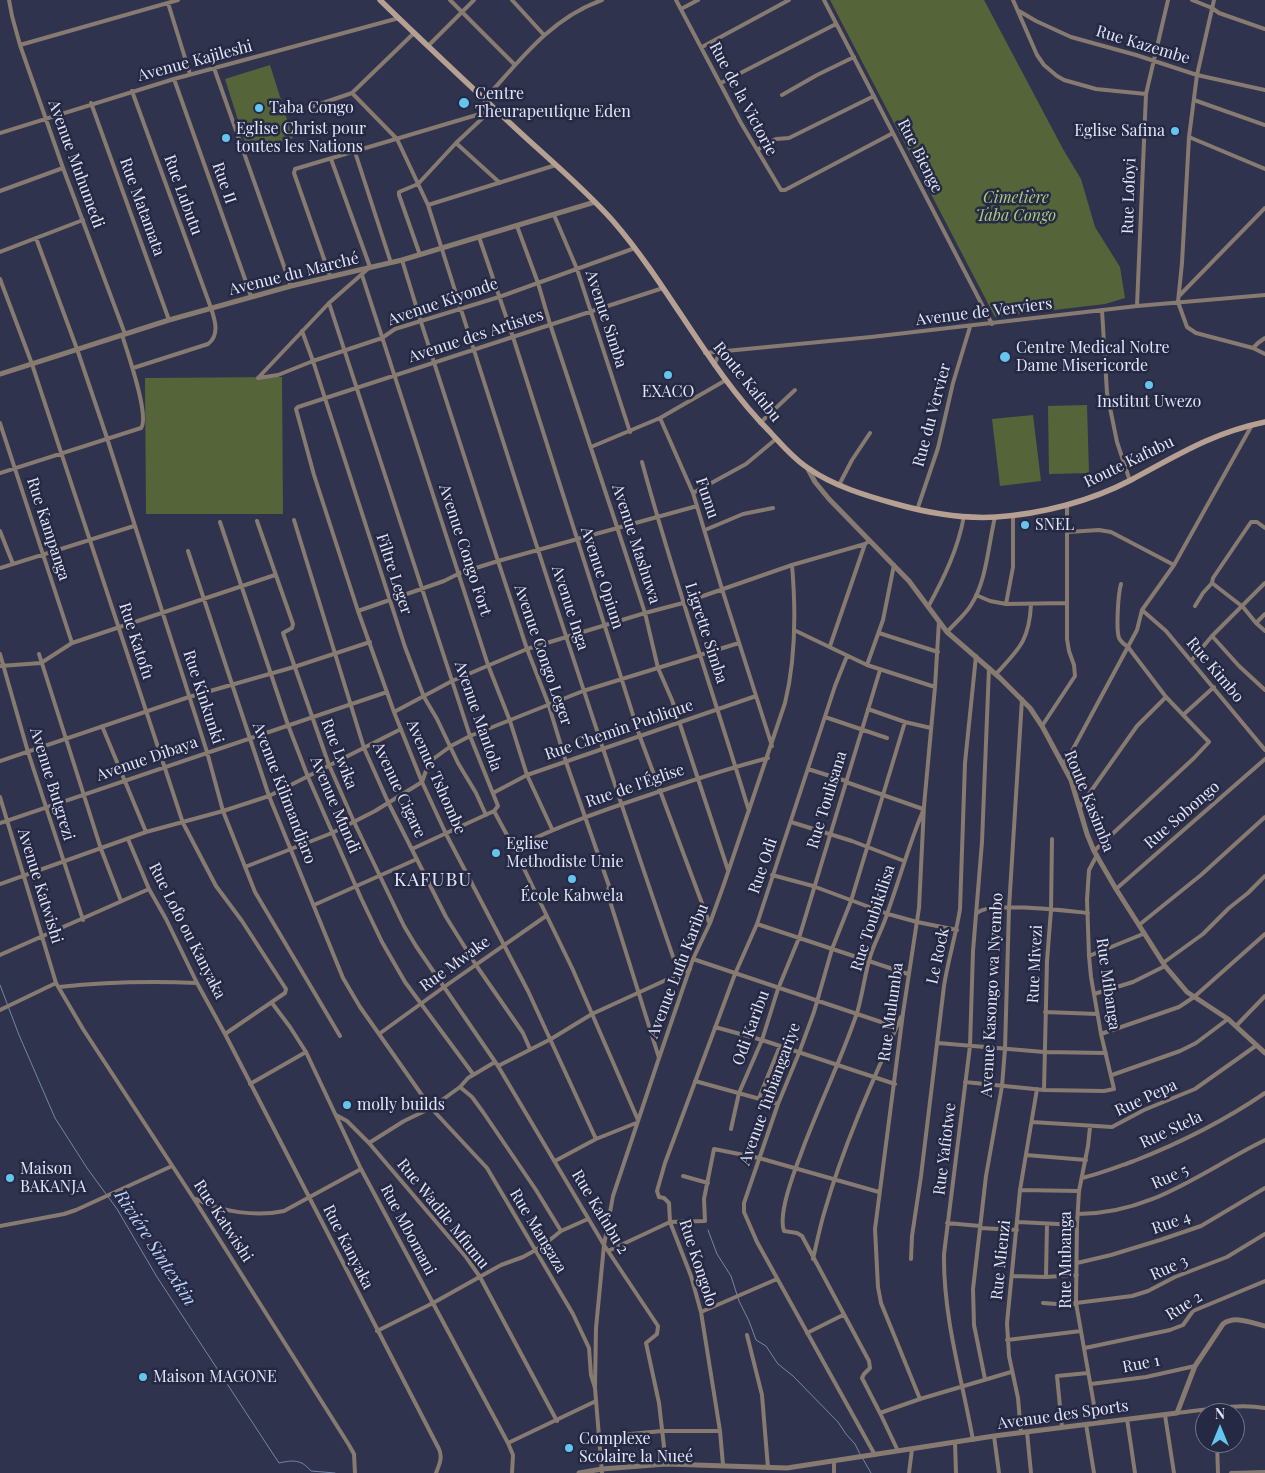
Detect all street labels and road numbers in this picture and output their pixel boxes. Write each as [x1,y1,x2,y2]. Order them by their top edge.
street label: Rue Kazembe [1094,22,1192,68]
street label: Avenue Kajileshi [136,36,254,86]
street label: Rue de la Victorie [705,39,781,159]
street label: Avenue Muhumedi [44,97,108,231]
street label: Rue Bienge [893,116,947,196]
street label: Rue Lubutu [160,152,206,238]
street label: Rue Matamata [115,155,169,259]
street label: Rue Lofoyi [1118,158,1140,234]
street label: Rue II [208,160,240,206]
street label: Avenue du Marché [227,249,361,299]
street label: Avenue Simba [581,268,631,370]
street label: Avenue Kiyonde [385,274,501,330]
street label: Avenue de Verviers [915,294,1053,330]
street label: Avenue des Artistes [406,305,546,367]
street label: Route Kafubu [709,338,785,426]
street label: Rue du Vervier [909,361,955,469]
street label: Route Kafubu [1081,432,1177,492]
street label: Rue Kampanga [22,475,74,583]
street label: Fumu [691,475,723,521]
street label: Avenue Congo Fort [435,482,495,618]
street label: Avenue Mashuwa [608,482,664,606]
street label: Avenue Opium [576,525,628,631]
street label: Filtre Leger [372,531,416,617]
street label: Avenue Inga [547,563,593,653]
street label: Ligrette Simba [681,580,731,686]
street label: Avenue Congo Leger [510,582,576,728]
street label: Rue Katofu [115,600,157,682]
street label: Rue Kimbo [1182,634,1248,706]
street label: Rue Kinkunki [179,648,227,746]
street label: Avenue Mantola [450,659,506,773]
street label: Rue Chemin Publique [542,696,696,764]
street label: Rue Lwika [317,716,361,792]
street label: Avenue Tshombe [402,717,470,837]
street label: Avenue Kilimandjaro [248,720,320,866]
street label: Avenue Butgrezi [26,725,78,843]
street label: Avenue Dibaya [94,733,200,785]
street label: Avenue Cigare [368,739,430,841]
street label: Route Kasimba [1060,747,1118,855]
street label: Rue Toulisana [803,749,851,851]
street label: Avenue Mundi [306,754,364,856]
street label: Rue de l'Église [583,760,687,812]
street label: Rue Sobongo [1140,777,1224,853]
street label: Avenue Katwishi [13,826,67,946]
street label: Rue Odi [745,836,781,896]
street label: Rue Lofo ou Kanyaka [144,860,230,1002]
street label: Rue Toubikilisa [847,862,899,974]
street label: Avenue Kasongo wa Nyembo [977,892,1007,1098]
street label: Avenue Lufu Karibu [643,901,713,1041]
street label: Rue Mivezi [1023,924,1047,1004]
street label: Le Rock [923,926,953,986]
street label: Rue Mwake [416,932,494,996]
street label: Rue Mibanga [1092,937,1124,1031]
street label: Rue Mulumba [875,961,907,1063]
street label: Odi Karibu [729,988,773,1068]
street label: Avenue Tubiangariye [735,1020,805,1168]
street label: Rue Pepa [1112,1075,1180,1121]
street label: Rue Yafiotwe [930,1102,960,1196]
street label: Rue Stela [1137,1107,1205,1153]
street label: Rue Wadile Mfumu [393,1155,493,1273]
street label: Rue 5 [1149,1160,1191,1194]
street label: Rue Kafubu 2 [567,1166,633,1258]
street label: Rue Katwishi [189,1176,257,1266]
street label: Rue Mbomani [376,1181,440,1279]
street label: Rue Mangaza [505,1185,571,1277]
street label: Rue Kanyaka [319,1202,377,1292]
street label: Rue 4 [1149,1207,1193,1239]
street label: Rue Mubanga [1056,1211,1076,1309]
street label: Rue Kongolo [675,1217,721,1309]
street label: Rue Mienzi [987,1219,1015,1301]
street label: Rue 3 [1147,1251,1191,1285]
street label: Rue 2 [1162,1287,1206,1325]
street label: Rue 1 [1121,1351,1161,1377]
street label: Avenue des Sports [996,1396,1130,1434]

